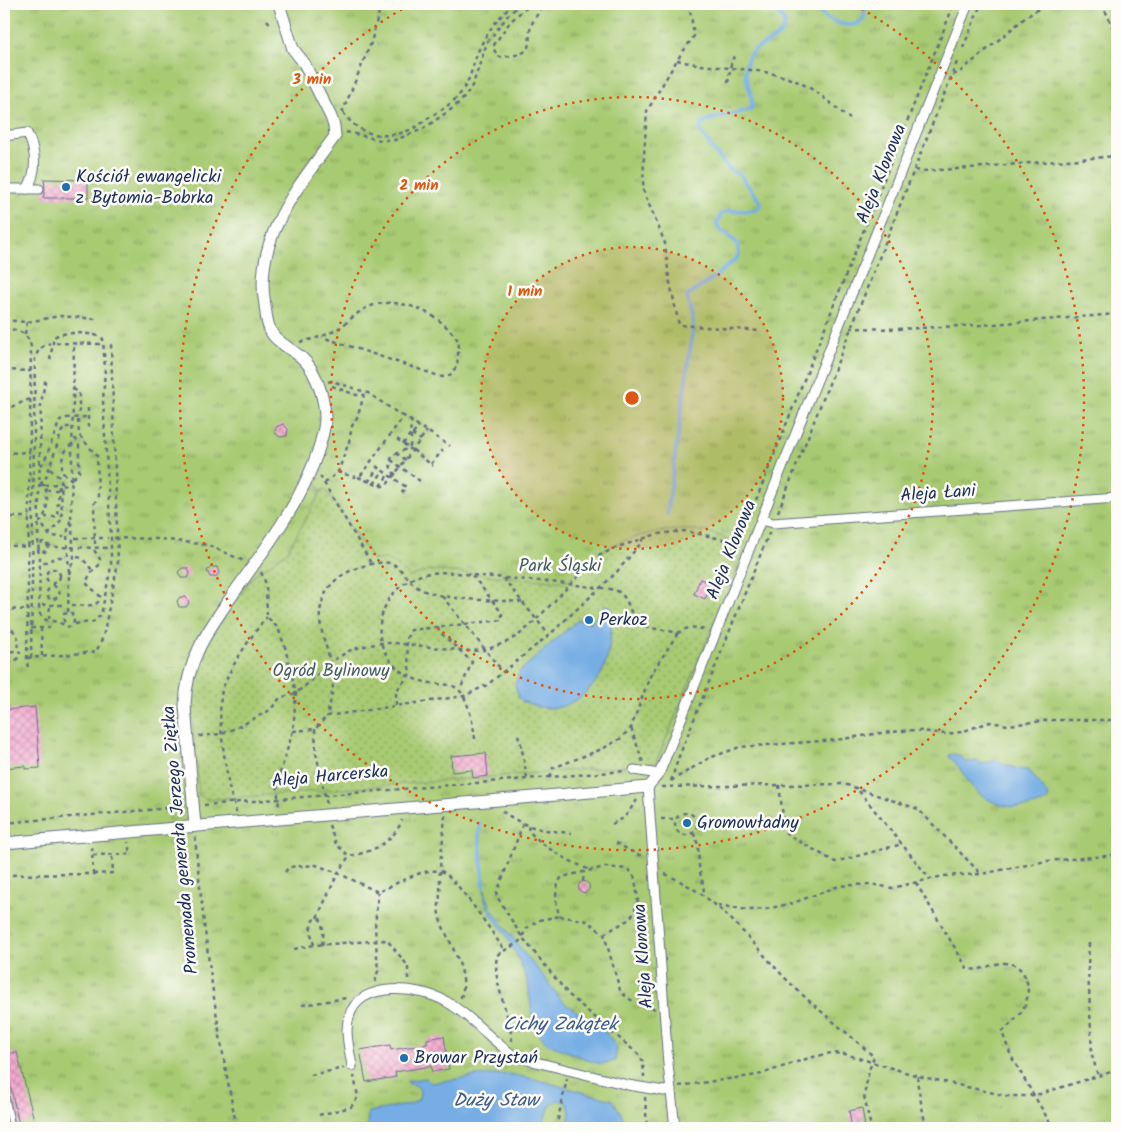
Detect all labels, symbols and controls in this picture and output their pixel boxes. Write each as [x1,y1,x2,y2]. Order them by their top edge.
text: 3 min [292,68,331,92]
street label: Aleja Klonowa [849,120,915,228]
place label: Kościół ewangelicki z Bytomia-Bobrka [76,163,222,213]
text: 2 min [399,174,439,198]
marker: Kościół ewangelicki z Bytomia-Bobrka [60,181,72,193]
text: 1 min [508,280,542,304]
centre of rings [623,389,641,407]
street label: Aleja Łani [899,477,977,511]
street label: Aleja Klonowa [699,496,765,604]
park label: Park Śląski [519,552,602,581]
place label: Perkoz [599,606,647,635]
marker: Perkoz [583,614,595,626]
park label: Ogród Bylinowy [273,657,390,686]
street label: Promenada generała Jerzego Ziętka [155,704,207,976]
street label: Aleja Harcerska [271,757,389,797]
place label: Gromowładny [697,809,799,838]
marker: Gromowładny [681,817,693,829]
street label: Aleja Klonowa [626,903,662,1009]
water label: Cichy Zakątek [503,1010,620,1040]
place label: Browar Przystań [414,1044,538,1073]
marker: Browar Przystań [398,1052,410,1064]
water label: Duży Staw [453,1086,542,1116]

